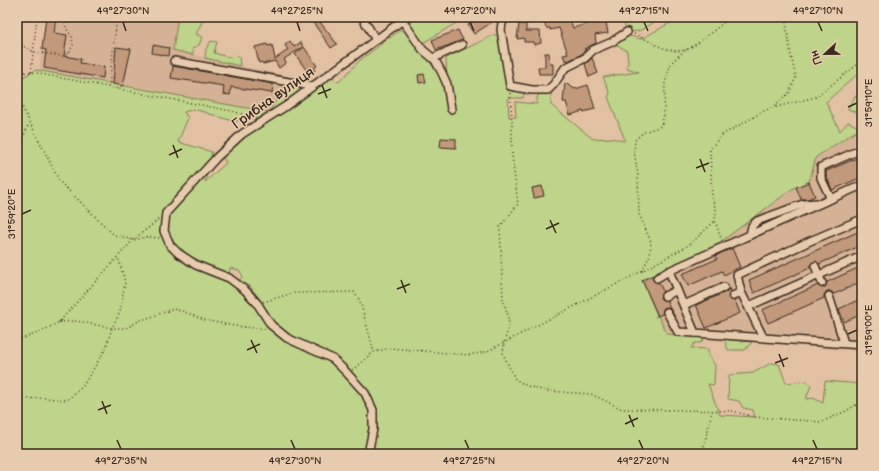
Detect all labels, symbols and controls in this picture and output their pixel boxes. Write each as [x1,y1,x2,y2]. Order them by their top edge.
text: 49°27'30"N [97,5,149,17]
text: 49°27'25"N [271,5,323,17]
text: 49°27'20"N [444,5,496,17]
text: 49°27'15"N [619,5,669,17]
text: 49°27'10"N [793,5,843,17]
north arrow [805,34,845,74]
text: Пн [807,48,825,67]
street label: Грибна вулиця [229,63,318,133]
text: 31°59'10"E [863,78,875,127]
text: 31°59'20"E [6,188,18,239]
text: 31°59'00"E [863,304,875,355]
text: 49°27'35"N [95,455,147,467]
text: 49°27'30"N [269,455,321,467]
text: 49°27'25"N [443,455,495,467]
text: 49°27'20"N [617,455,669,467]
text: 49°27'15"N [792,455,842,467]

